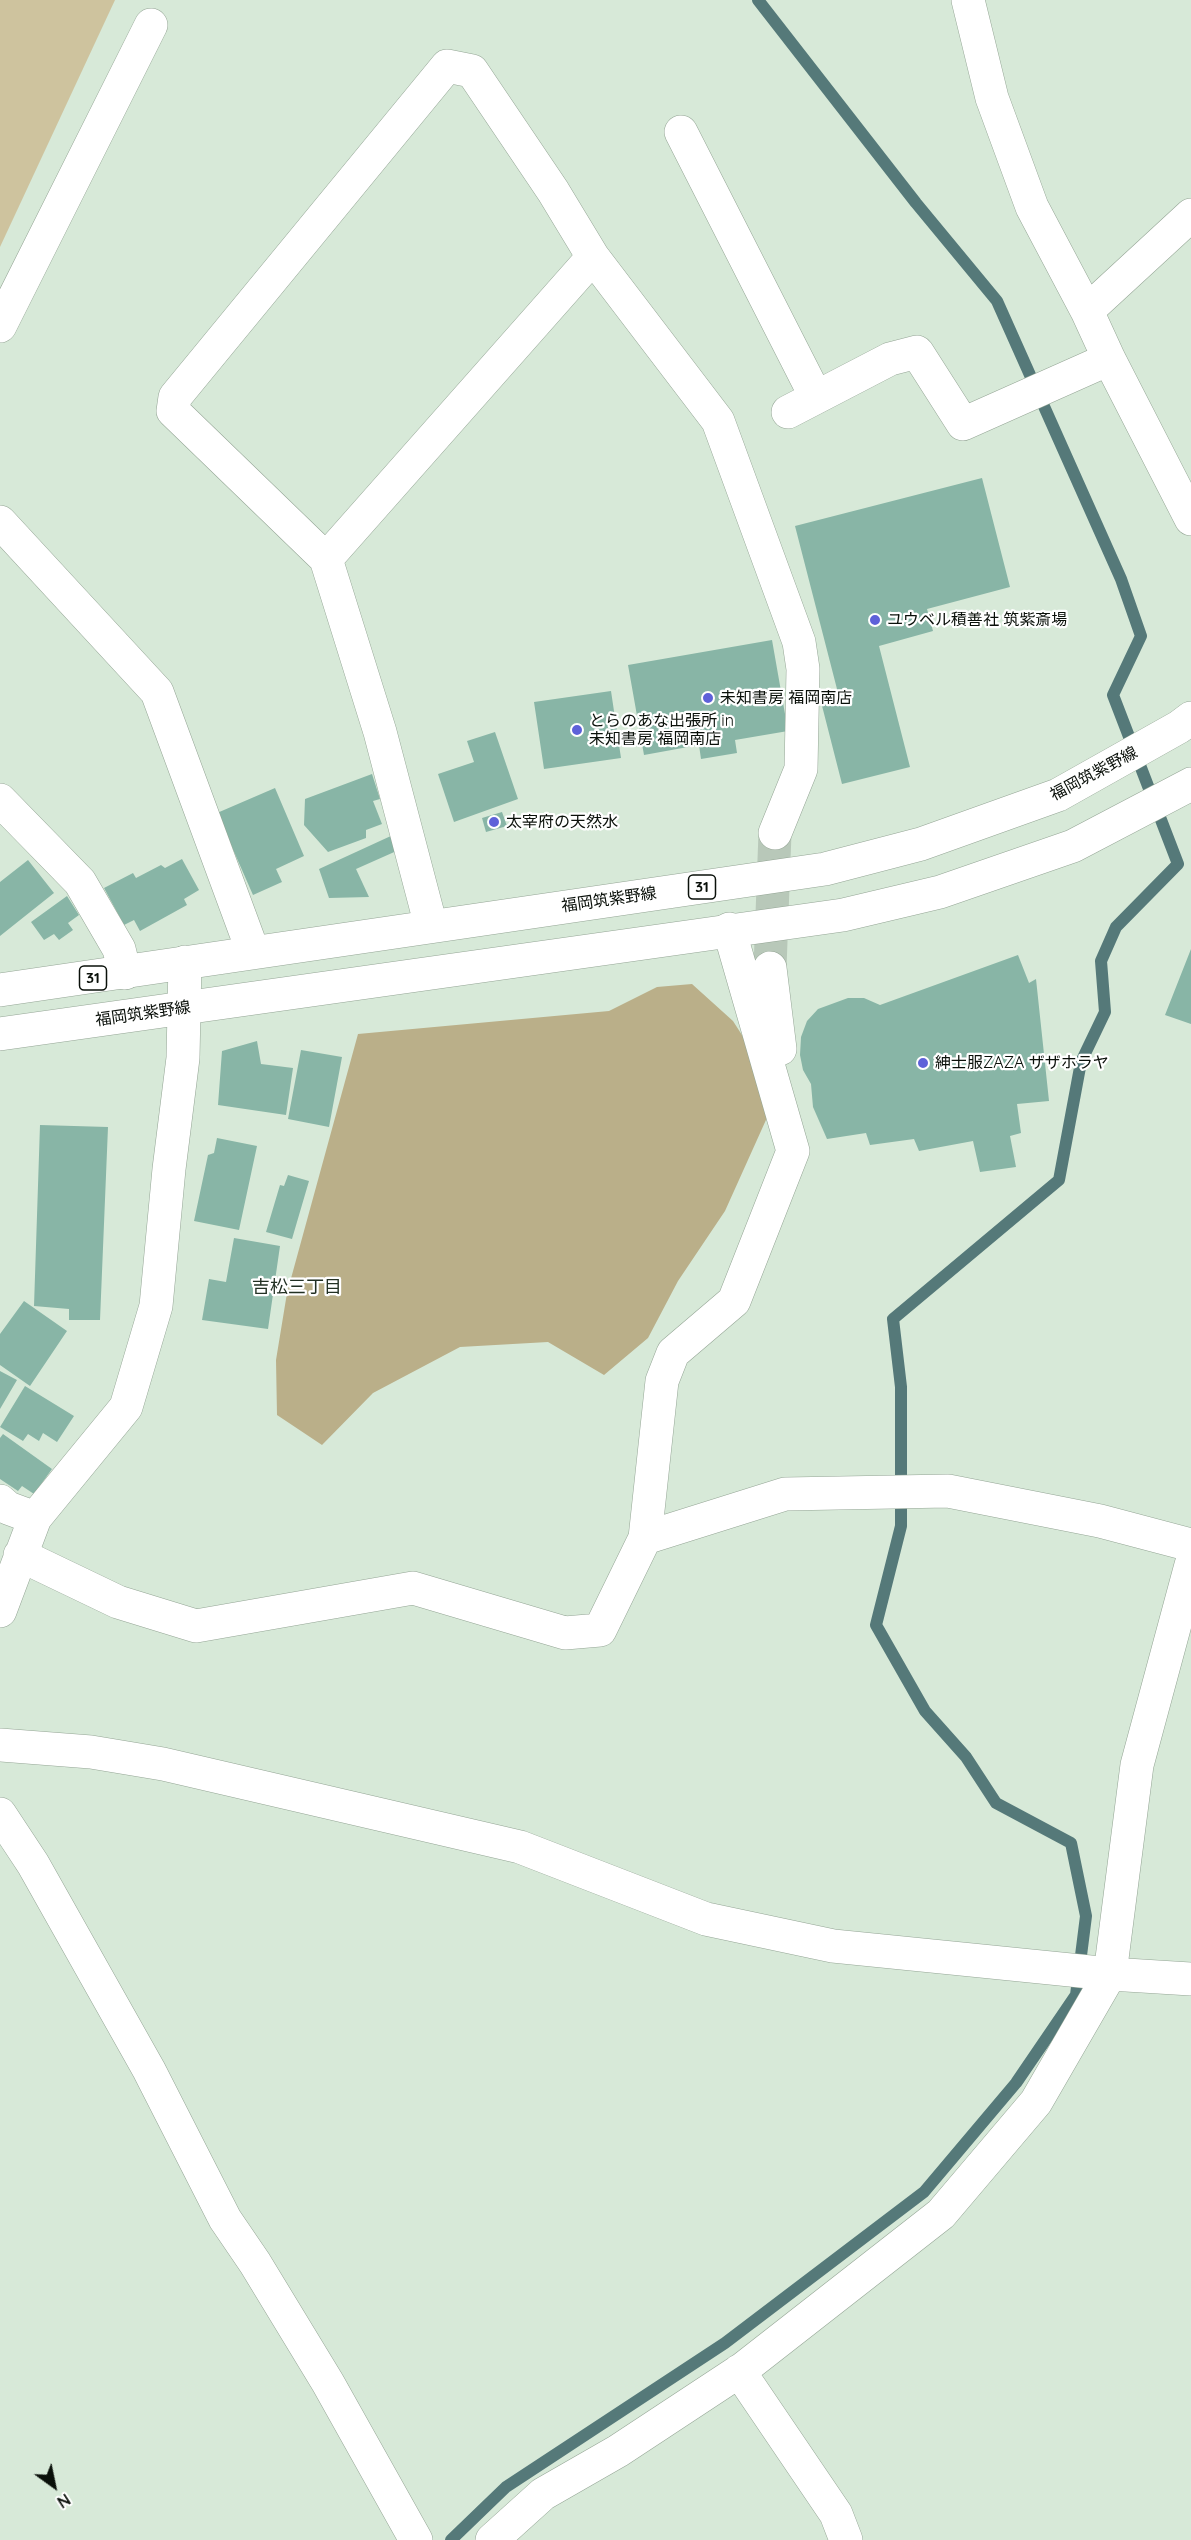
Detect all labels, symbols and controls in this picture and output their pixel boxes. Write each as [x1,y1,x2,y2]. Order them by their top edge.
place label: ユウベル積善社 筑紫斎場 [887,610,1067,630]
marker: ユウベル積善社 筑紫斎場 [868,613,882,627]
place label: 未知書房 福岡南店 [720,688,852,708]
marker: 未知書房 福岡南店 [701,691,715,705]
place label: とらのあな出張所 in 未知書房 福岡南店 [589,711,734,749]
marker: とらのあな出張所 in 未知書房 福岡南店 [570,723,584,737]
street label: 福岡筑紫野線 [1047,743,1141,805]
place label: 太宰府の天然水 [506,812,618,832]
marker: 太宰府の天然水 [487,815,501,829]
road number: 31 [688,875,716,899]
street label: 福岡筑紫野線 [560,884,658,916]
road number: 31 [80,966,106,990]
street label: 福岡筑紫野線 [94,998,192,1030]
place label: 紳士服ZAZA ザザホラヤ [935,1053,1109,1073]
marker: 紳士服ZAZA ザザホラヤ [916,1056,930,1070]
district label: 吉松三丁目 [252,1277,342,1299]
north arrow [24,2456,84,2516]
text: N [53,2490,74,2513]

